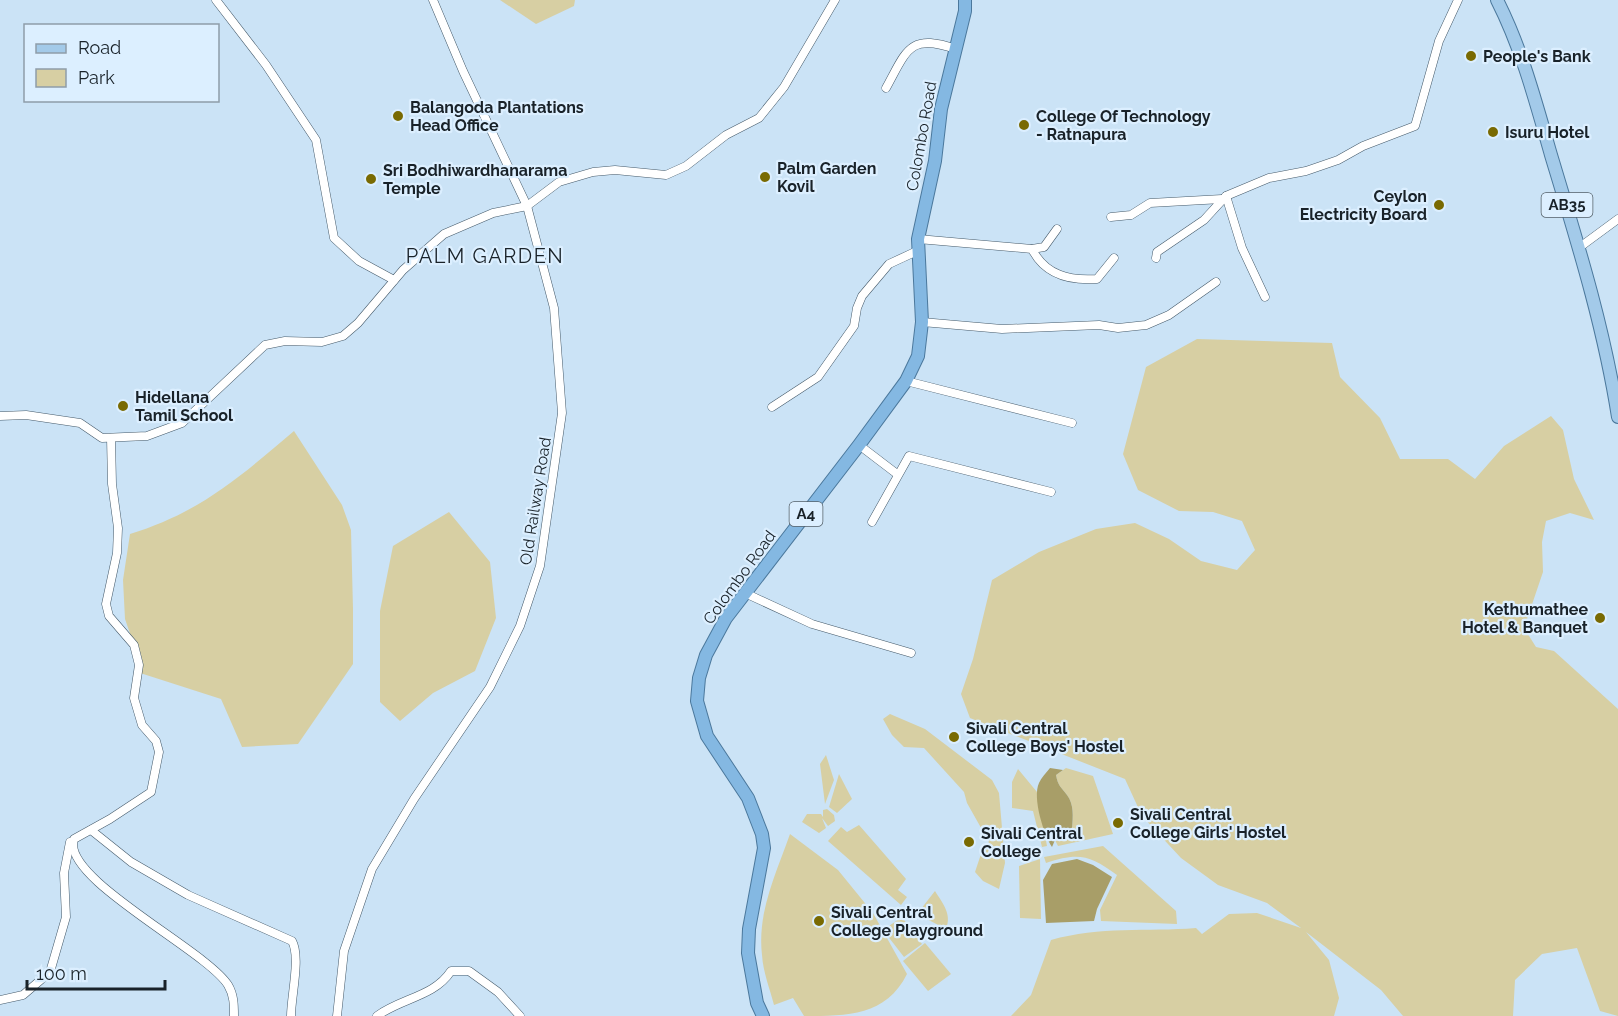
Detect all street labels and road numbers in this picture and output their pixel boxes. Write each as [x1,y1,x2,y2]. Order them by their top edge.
street label: Colombo Road [903,80,940,192]
road number: AB35 [1542,193,1592,217]
street label: Old Railway Road [516,436,555,566]
road number: A4 [790,502,822,526]
street label: Colombo Road [699,527,780,628]

